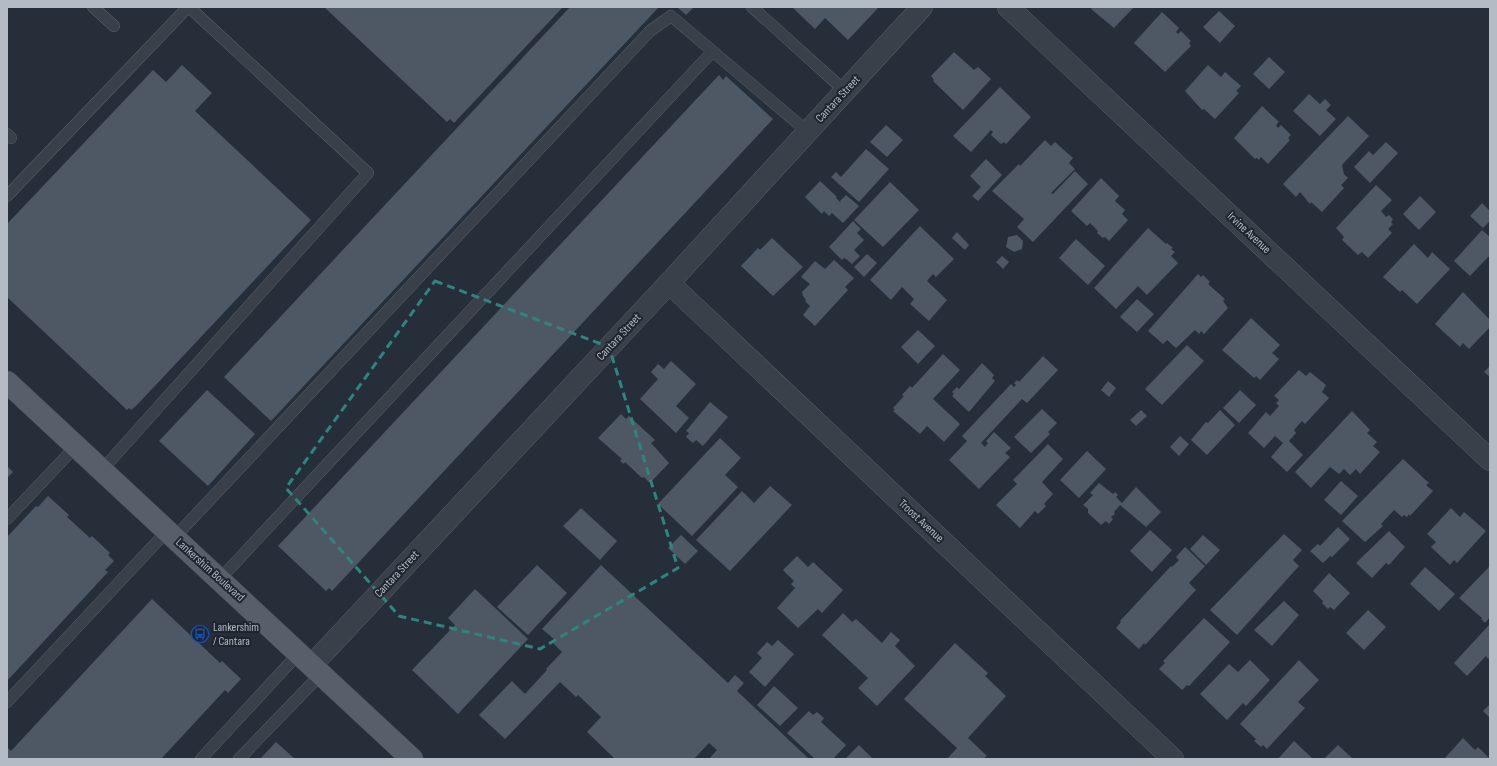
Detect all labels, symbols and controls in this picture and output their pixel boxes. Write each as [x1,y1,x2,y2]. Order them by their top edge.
street label: Cantara Street [812,72,864,126]
street label: Irvine Avenue [1224,209,1274,257]
street label: Cantara Street [593,310,645,364]
street label: Troost Avenue [895,496,947,546]
street label: Lankershim Boulevard [172,535,248,605]
street label: Cantara Street [371,547,423,601]
place label: Lankershim / Cantara [213,620,259,649]
bus stop icon: Lankershim / Cantara [190,624,210,644]

